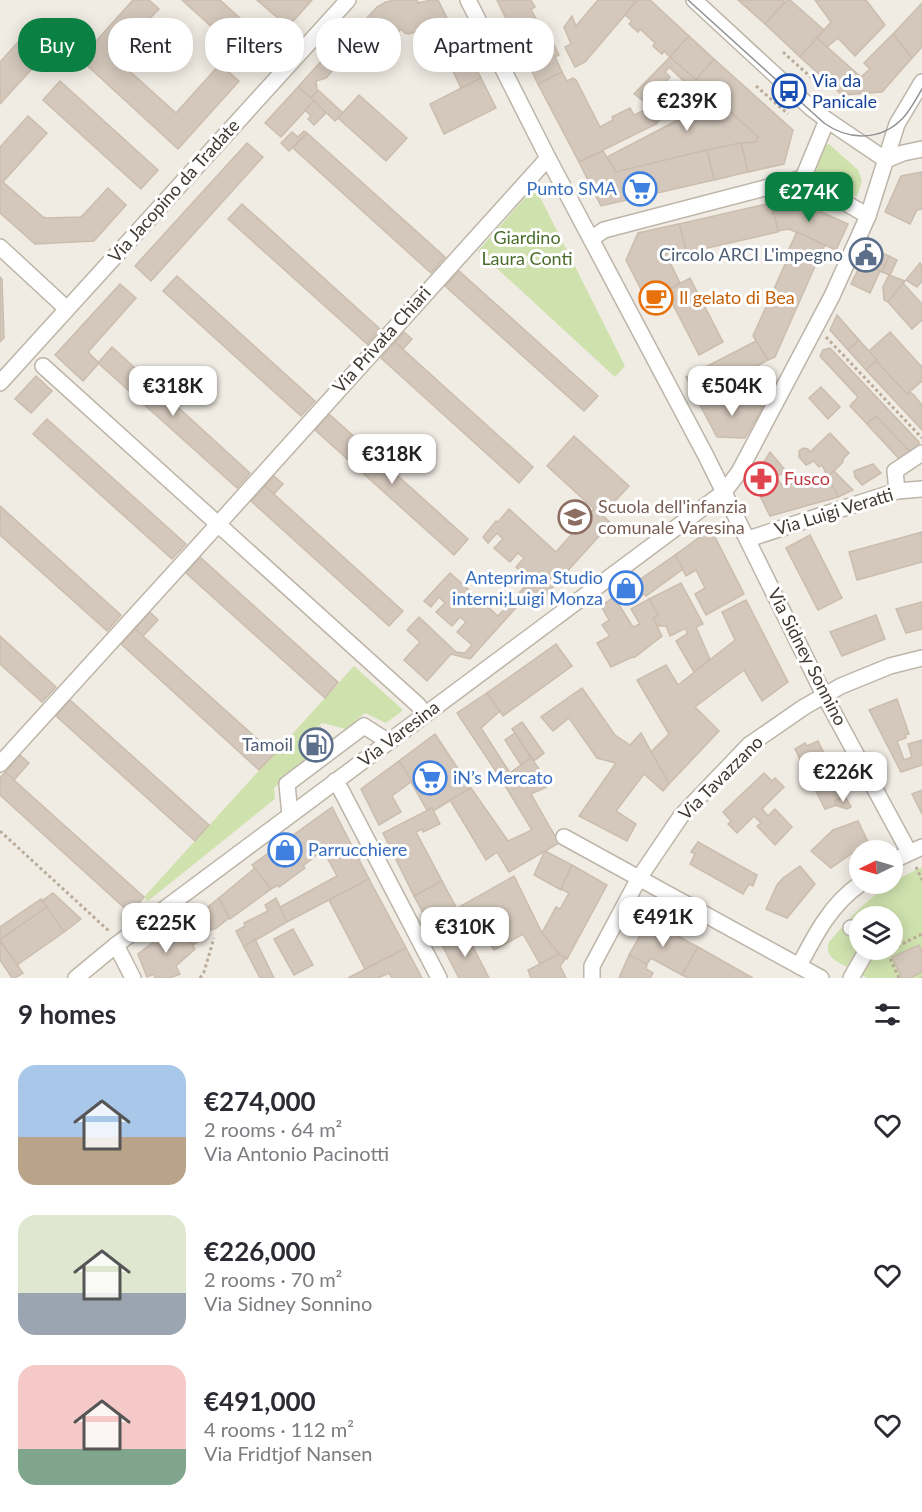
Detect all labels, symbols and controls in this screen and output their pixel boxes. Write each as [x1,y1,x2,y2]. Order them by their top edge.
chip: Buy [18,18,96,72]
chip: Rent [108,18,193,72]
chip: Filters [205,18,304,72]
chip: New [316,18,401,72]
chip: Apartment [413,18,554,72]
place label: Via da Panicale [812,69,877,112]
bus stop icon: Via da Panicale [771,73,807,109]
pin: €239K [645,81,729,132]
text: €239K [657,88,717,112]
street label: Via Jacopino da Tradate [103,114,244,267]
supermarket icon: Punto SMA [622,171,658,207]
pin: €274K [767,172,851,223]
place label: Punto SMA [526,177,618,199]
text: €274K [779,179,839,203]
park label: Giardino Laura Conti [481,226,573,269]
public building icon: Circolo ARCI L'impegno [848,237,884,273]
place label: Circolo ARCI L'impegno [659,243,843,265]
cafe icon: Il gelato di Bea [638,280,674,316]
street label: Via Privata Chiari [328,282,435,397]
place label: Il gelato di Bea [679,286,795,308]
pin: €318K [131,366,215,417]
pin: €504K [690,366,774,417]
text: €318K [143,373,203,397]
text: €504K [702,373,762,397]
pin: €318K [350,434,434,485]
text: €318K [362,441,422,465]
pharmacy icon: Fusco [743,461,779,497]
place label: Fusco [784,467,830,489]
street label: Via Luigi Veratti [772,483,896,540]
place label: Scuola dell'infanzia comunale Varesina [598,495,747,538]
school or university icon: Scuola dell'infanzia comunale Varesina [557,499,593,535]
place label: Anteprima Studio interni;Luigi Monza [452,566,603,609]
shop icon: Anteprima Studio interni;Luigi Monza [608,570,644,606]
street label: Via Sidney Sonnino [764,584,852,729]
street label: Via Varesina [353,696,443,771]
fuel station icon: Tamoil [298,727,334,763]
street label: Via Tavazzano [673,730,767,824]
place label: Tamoil [242,733,293,755]
pin: €226K [801,752,885,803]
text: €226K [813,759,873,783]
supermarket icon: iN’s Mercato [412,760,448,796]
place label: iN’s Mercato [453,766,553,788]
shop icon: Parrucchiere [267,832,303,868]
place label: Parrucchiere [308,838,407,860]
north arrow [849,840,903,894]
map controls [849,840,903,960]
pin: €491K [621,897,705,948]
pin: €225K [124,903,208,954]
text: €491K [633,904,693,928]
button: layers [849,906,903,960]
pin: €310K [423,907,507,958]
text: €225K [136,910,196,934]
text: €310K [435,914,495,938]
text: 9 homes [18,998,116,1030]
icon: filters [871,998,904,1031]
text: €274,000 [204,1085,316,1117]
icon: home [66,1089,138,1161]
icon: heart [871,1109,904,1142]
text: 2 rooms · 64 m² [204,1117,342,1141]
text: Via Antonio Pacinotti [204,1141,389,1165]
text: €226,000 [204,1235,316,1267]
icon: home [66,1239,138,1311]
icon: heart [871,1259,904,1292]
text: 2 rooms · 70 m² [204,1267,342,1291]
text: Via Sidney Sonnino [204,1291,372,1315]
text: €491,000 [204,1385,316,1417]
icon: home [66,1389,138,1461]
icon: heart [871,1409,904,1442]
text: 4 rooms · 112 m² [204,1417,354,1441]
text: Via Fridtjof Nansen [204,1441,372,1465]

